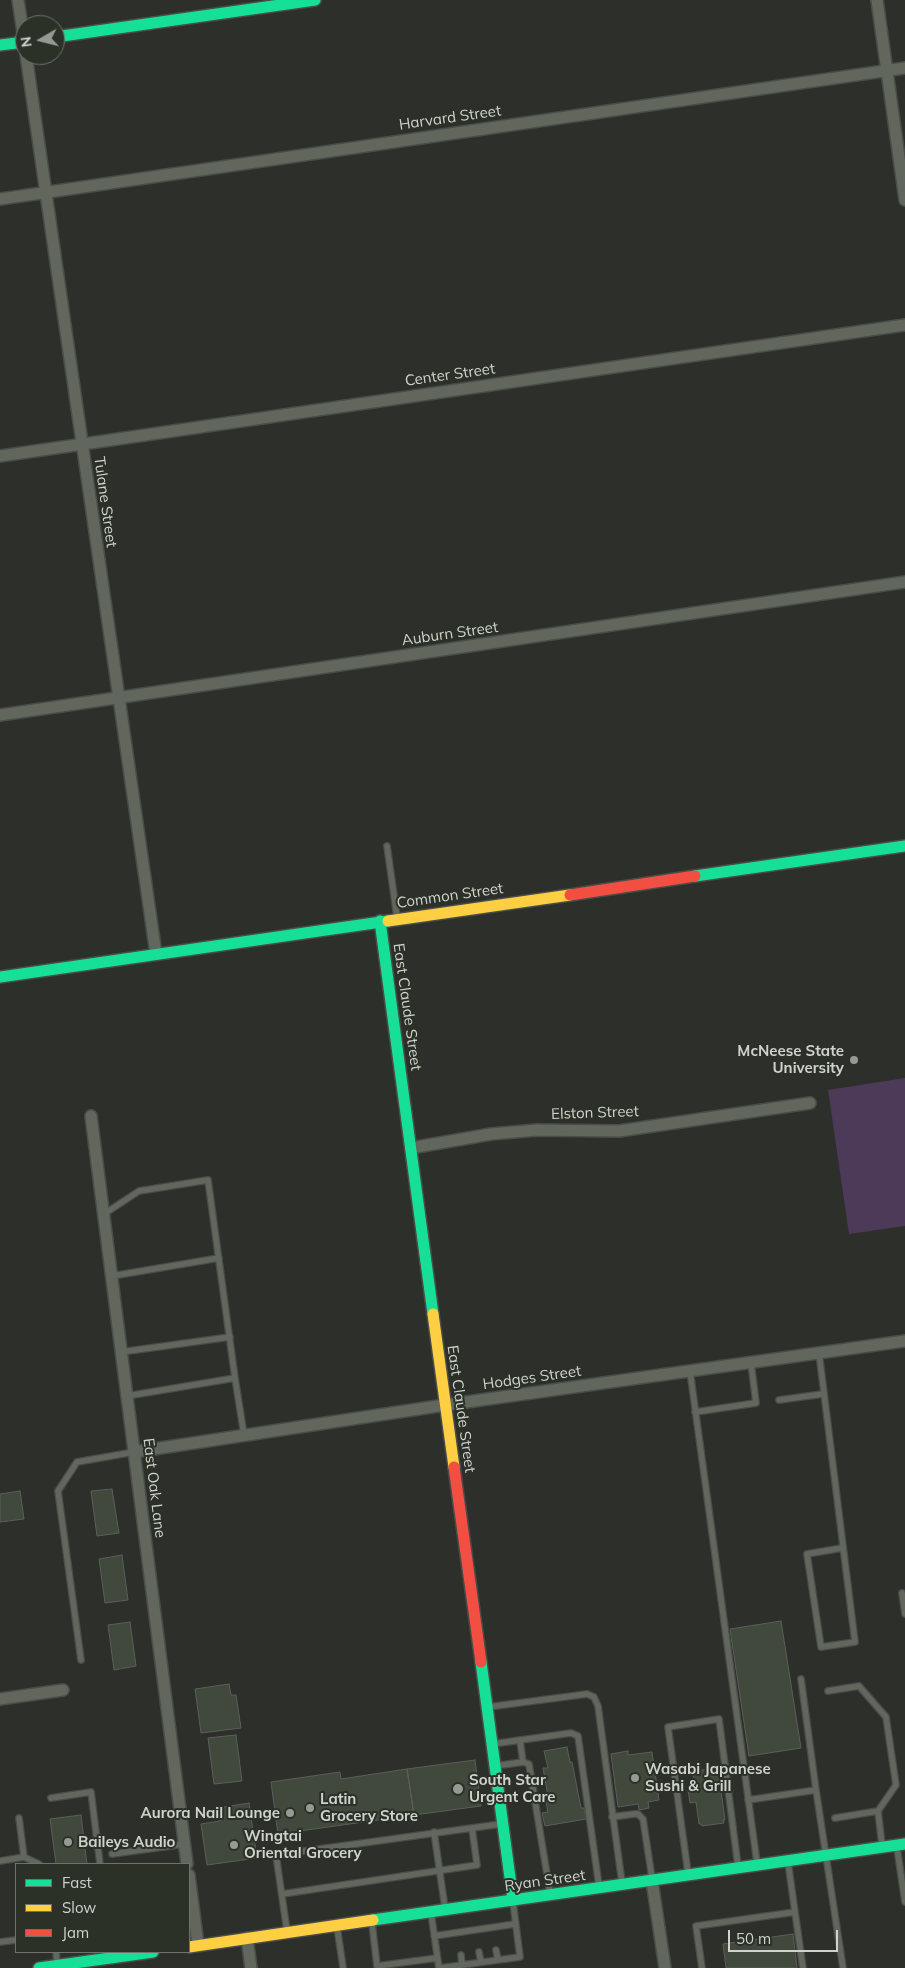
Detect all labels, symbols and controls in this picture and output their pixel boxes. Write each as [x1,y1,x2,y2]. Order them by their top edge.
north arrow [15,15,65,65]
text: N [16,35,36,48]
street label: Harvard Street [398,102,502,134]
street label: Center Street [404,360,496,390]
street label: Tulane Street [90,455,120,549]
street label: Auburn Street [401,618,499,650]
street label: Common Street [396,880,504,912]
street label: East Claude Street [389,942,425,1072]
place label: McNeese State University [737,1042,844,1077]
marker: McNeese State University [848,1054,860,1066]
street label: Elston Street [551,1102,639,1124]
street label: East Claude Street [443,1344,479,1474]
street label: Hodges Street [482,1362,582,1394]
street label: East Oak Lane [139,1437,169,1539]
place label: Wasabi Japanese Sushi & Grill [645,1760,771,1795]
place label: South Star Urgent Care [469,1771,556,1806]
marker: Wasabi Japanese Sushi & Grill [629,1772,641,1784]
marker: South Star Urgent Care [451,1782,465,1796]
place label: Latin Grocery Store [320,1790,418,1825]
marker: Latin Grocery Store [304,1802,316,1814]
place label: Aurora Nail Lounge [141,1804,280,1822]
marker: Aurora Nail Lounge [284,1807,296,1819]
place label: Wingtai Oriental Grocery [244,1827,362,1862]
place label: Baileys Audio [78,1833,175,1851]
marker: Baileys Audio [62,1836,74,1848]
marker: Wingtai Oriental Grocery [228,1839,240,1851]
legend [15,1863,190,1953]
street label: Ryan Street [503,1866,587,1896]
text: Fast [62,1873,92,1892]
text: Slow [62,1898,96,1917]
scale bar [730,1920,840,1952]
text: Jam [62,1923,89,1942]
text: 50 m [736,1929,771,1948]

